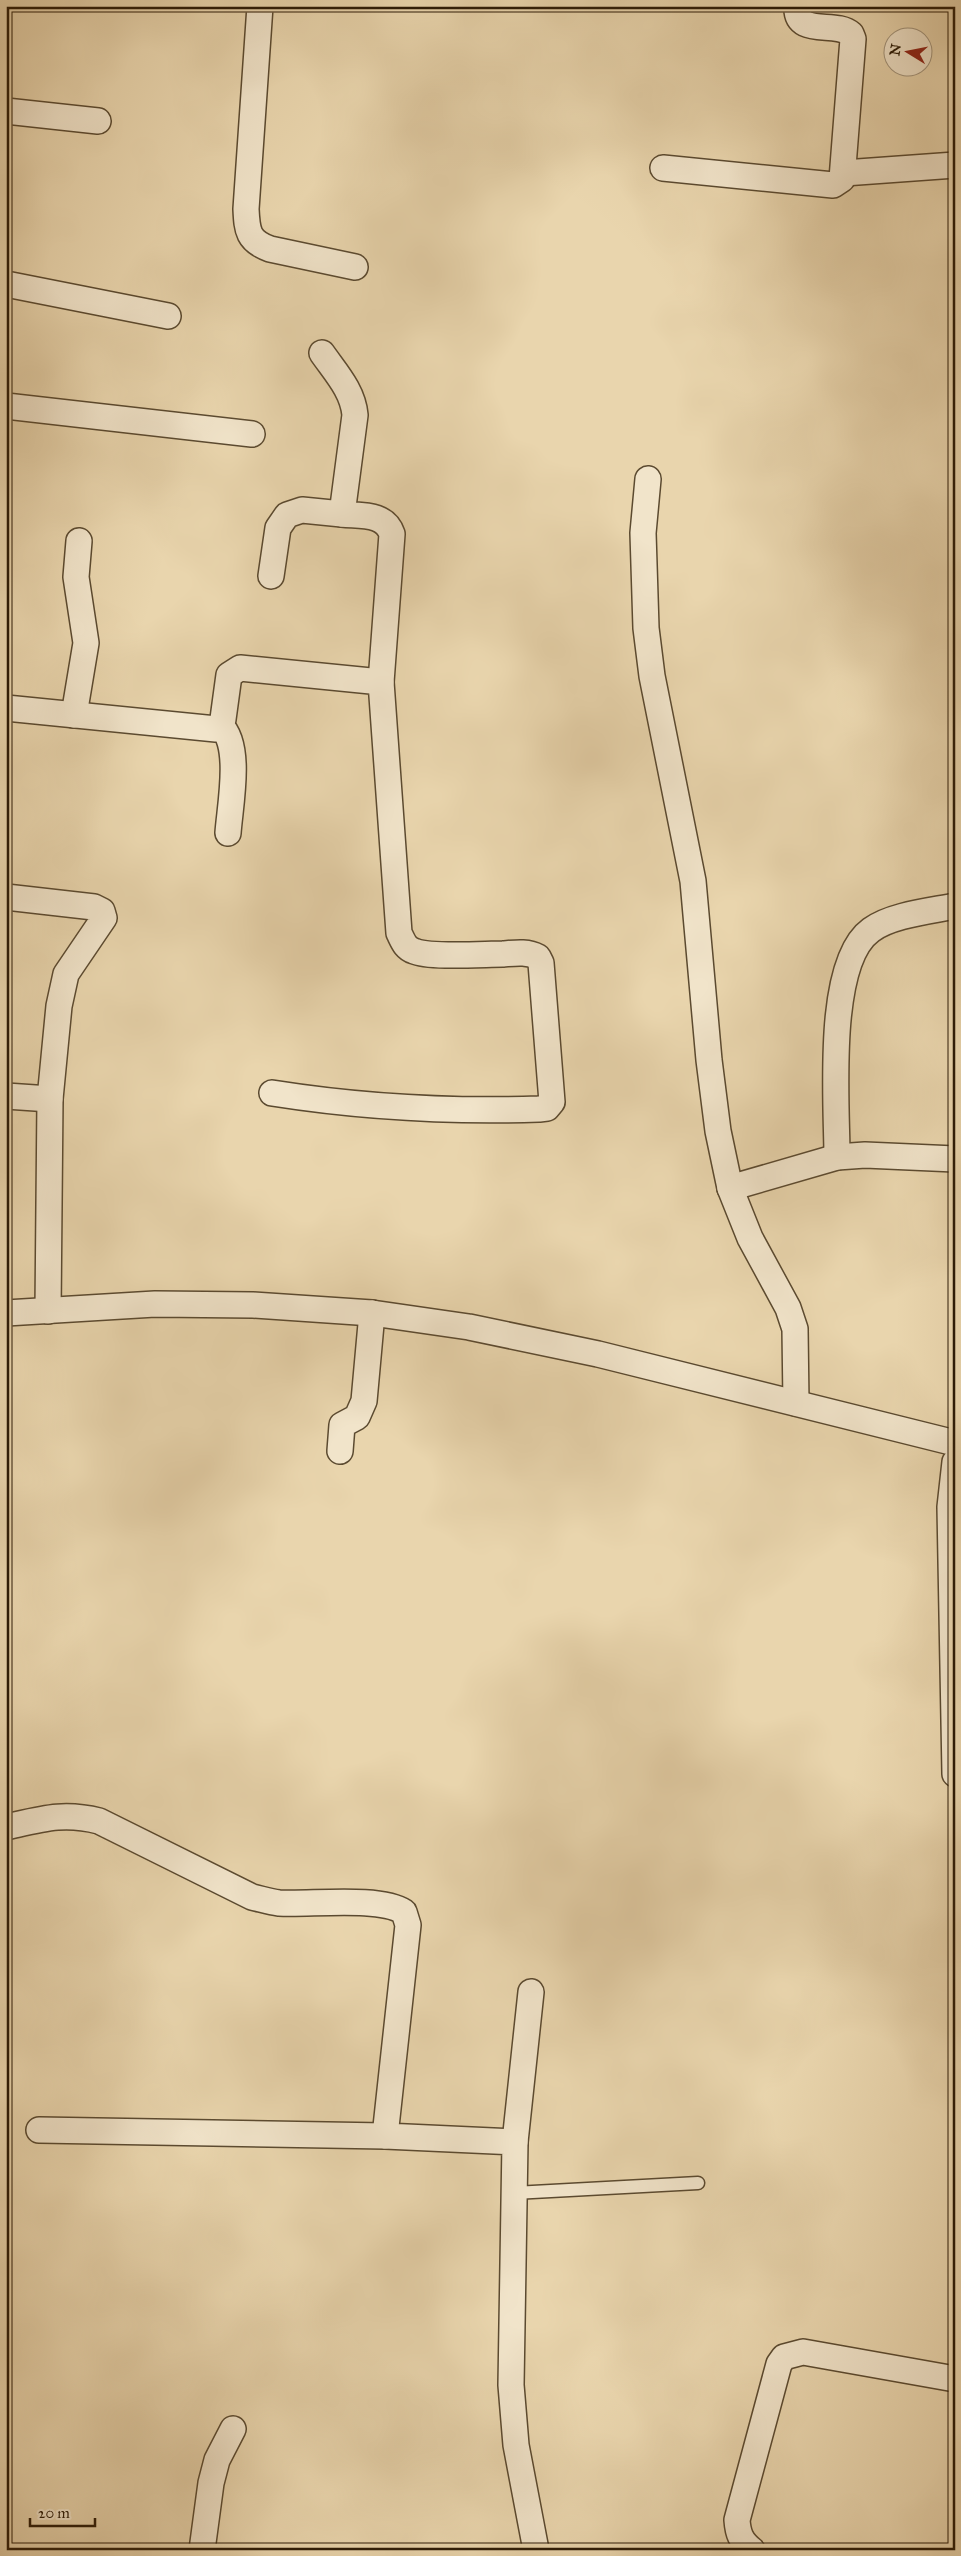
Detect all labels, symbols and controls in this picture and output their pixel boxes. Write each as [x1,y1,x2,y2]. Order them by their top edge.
north arrow [884,28,934,78]
text: N [886,42,905,57]
scale bar [30,2496,95,2528]
text: 20 m [38,2504,70,2522]

